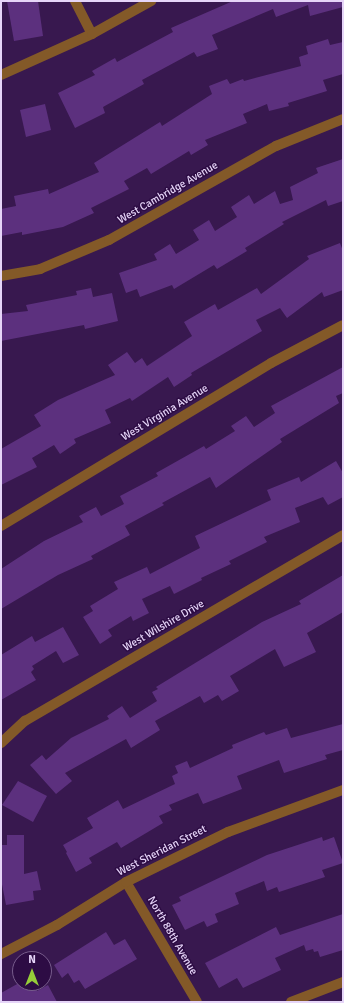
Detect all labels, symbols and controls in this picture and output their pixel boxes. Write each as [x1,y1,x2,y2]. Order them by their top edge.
street label: West Cambridge Avenue [116,159,220,227]
street label: West Virginia Avenue [119,382,211,444]
street label: West Wilshire Drive [121,597,207,655]
street label: West Sheridan Street [115,823,209,879]
street label: North 88th Avenue [144,894,200,978]
north arrow [12,951,52,991]
text: N [28,953,36,966]

